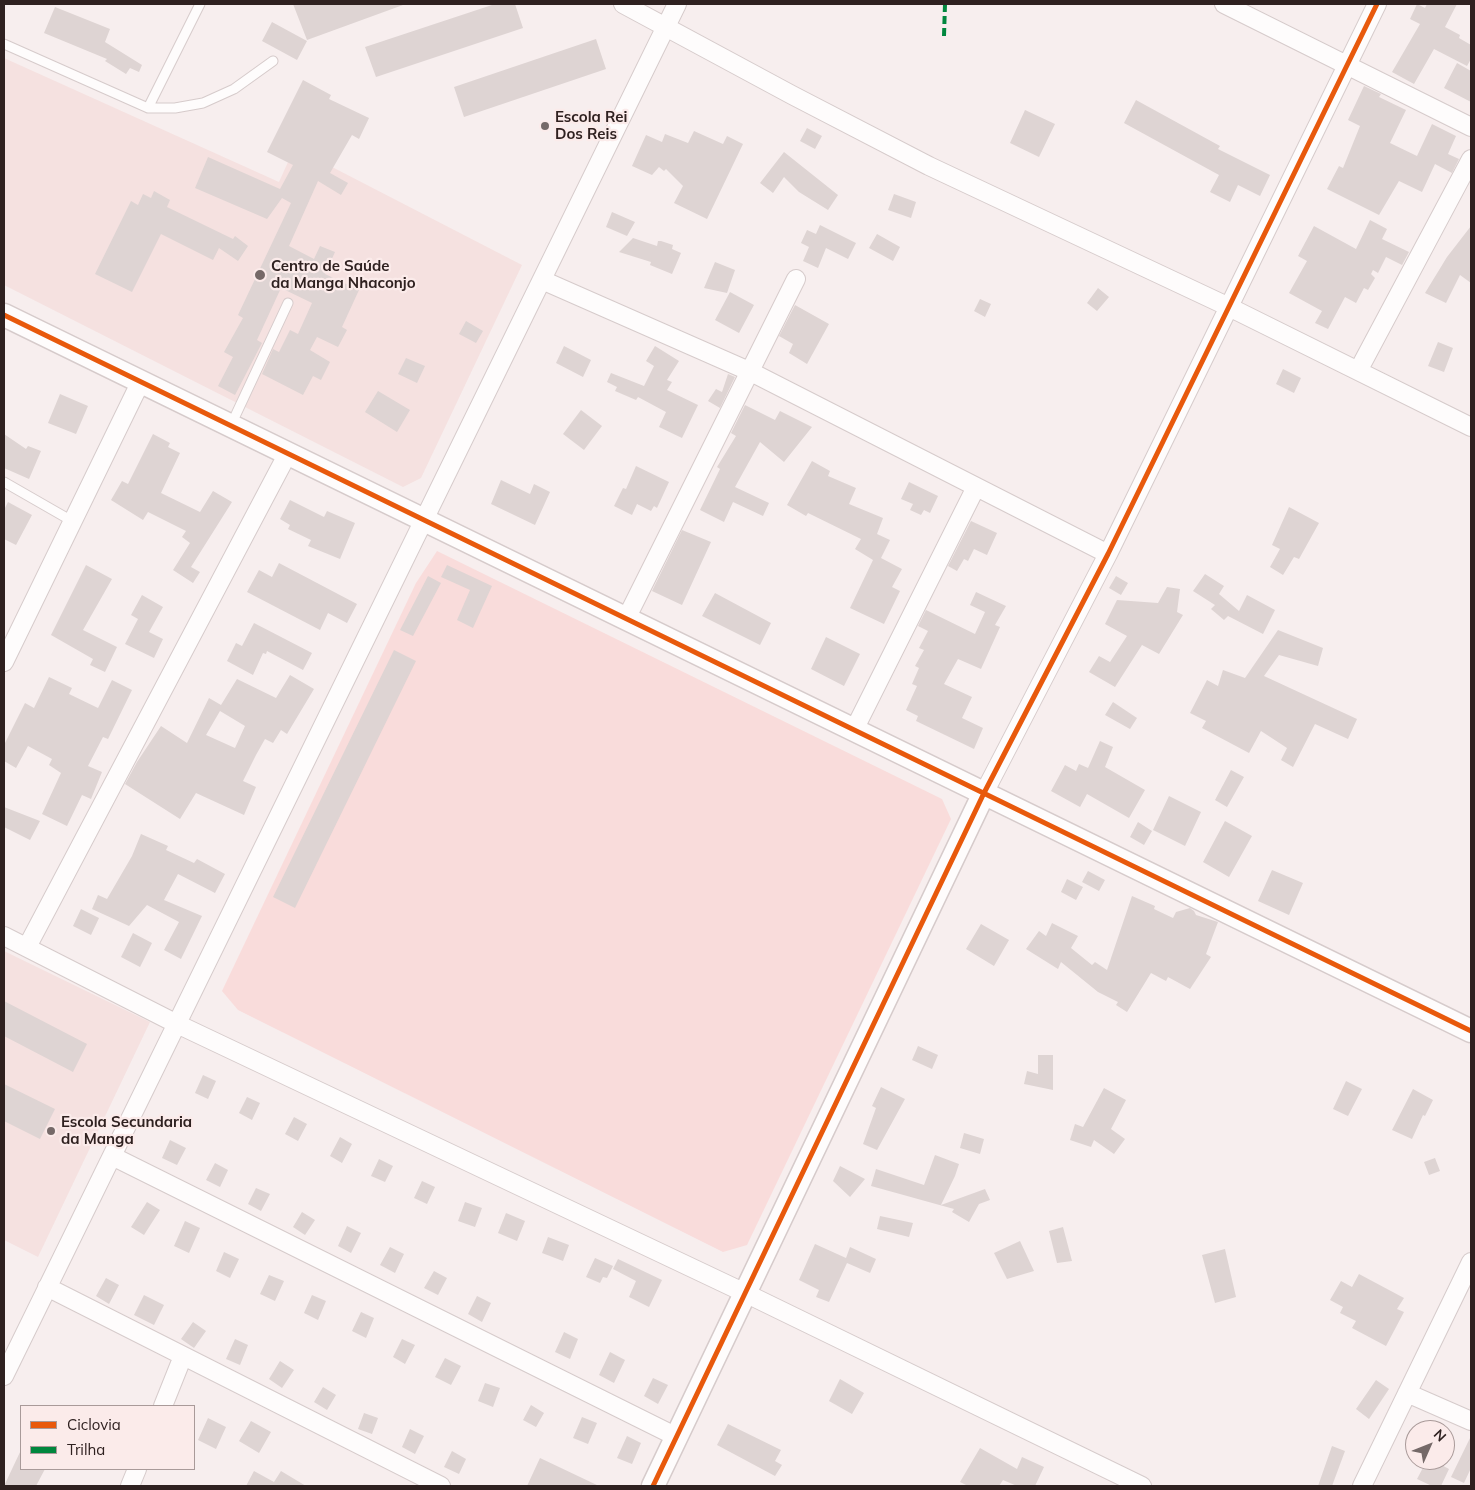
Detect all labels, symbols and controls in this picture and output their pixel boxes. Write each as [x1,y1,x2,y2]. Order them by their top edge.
place label: Escola Rei Dos Reis [555,108,627,143]
marker: Escola Rei Dos Reis [539,120,551,132]
place label: Centro de Saúde da Manga Nhaconjo [271,257,416,292]
marker: Centro de Saúde da Manga Nhaconjo [253,268,267,282]
place label: Escola Secundaria da Manga [61,1113,192,1148]
marker: Escola Secundaria da Manga [45,1125,57,1137]
legend [20,1405,195,1470]
text: Ciclovia [67,1415,121,1434]
north arrow [1405,1420,1455,1470]
text: N [1430,1425,1450,1445]
text: Trilha [67,1440,105,1459]

